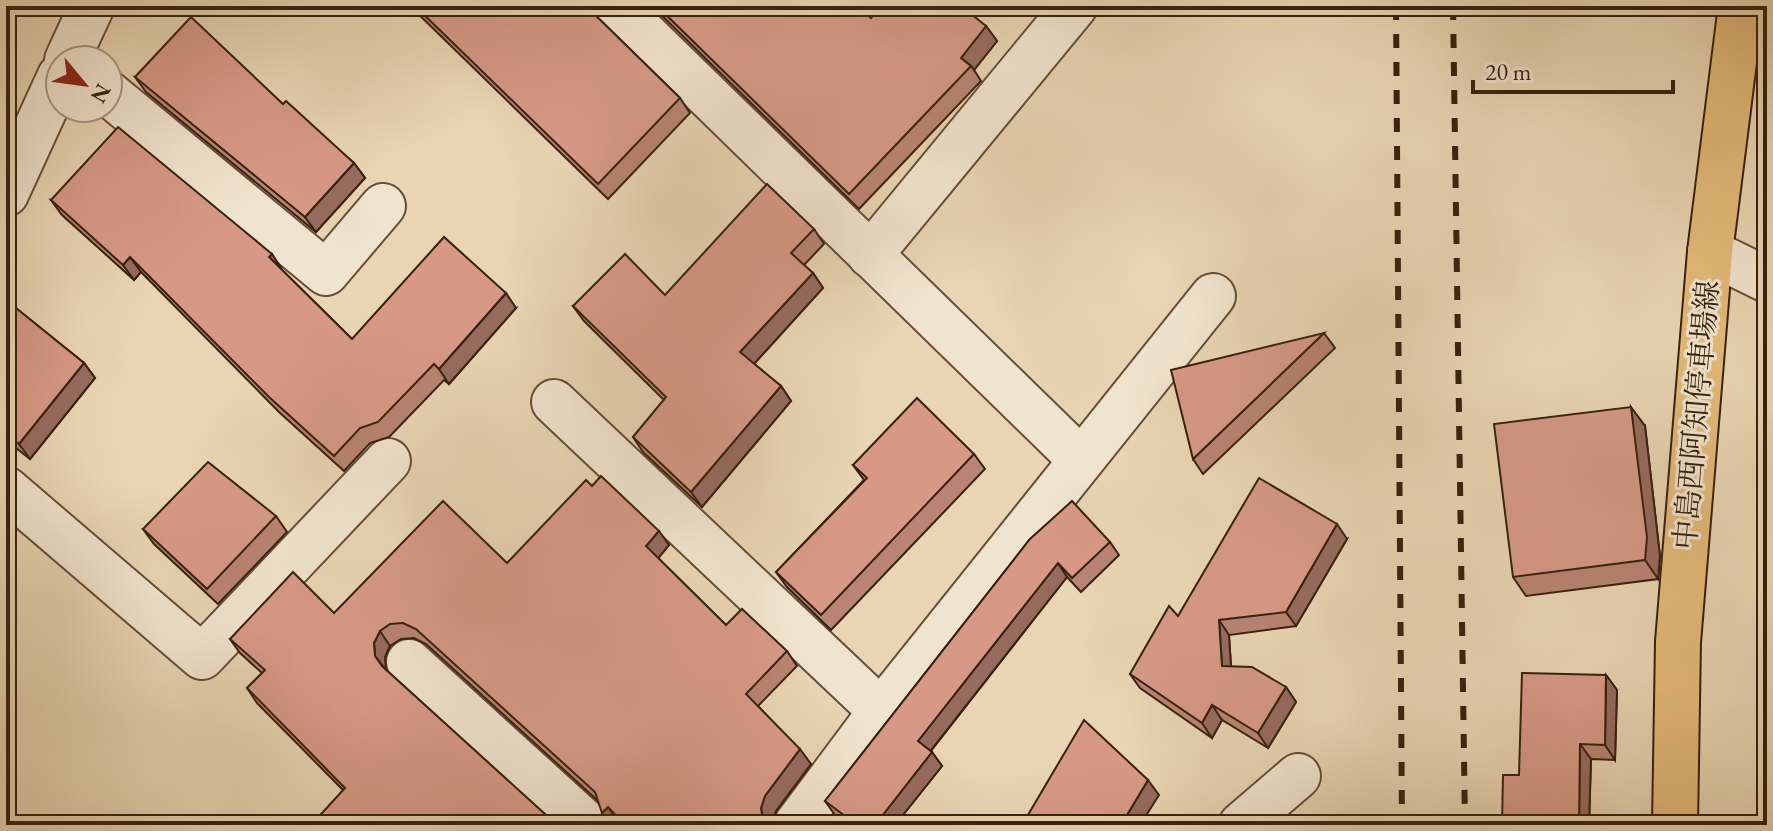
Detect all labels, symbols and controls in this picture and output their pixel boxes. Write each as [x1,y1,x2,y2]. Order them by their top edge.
north arrow [44,44,124,124]
scale bar [1473,44,1673,94]
text: 20 m [1485,56,1532,87]
text: N [84,79,118,108]
street label: 中島西阿知停車場線 [1665,279,1727,551]

